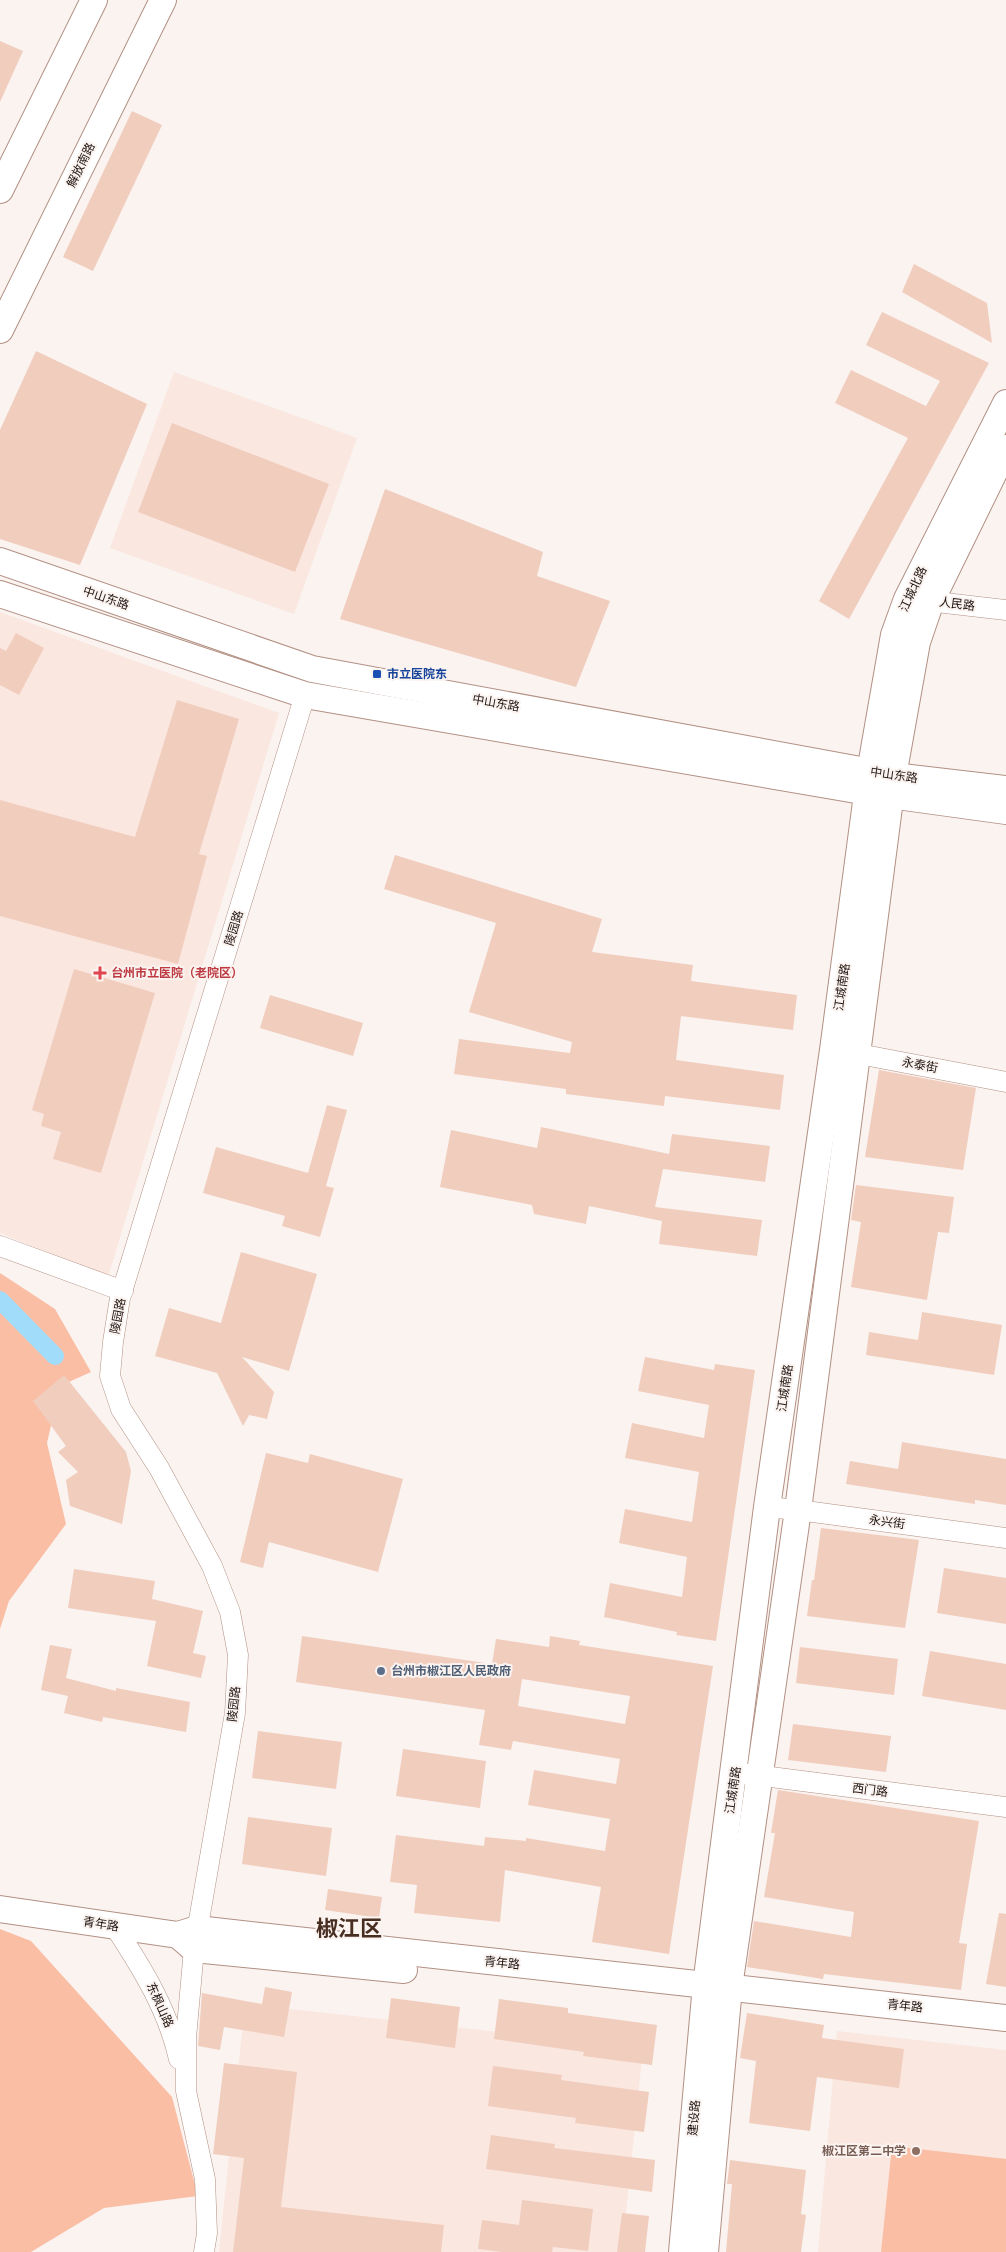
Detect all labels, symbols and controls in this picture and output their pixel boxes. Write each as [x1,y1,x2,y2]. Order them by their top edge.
street label: 解放南路 [64,140,98,190]
street label: 江城北路 [897,564,929,614]
street label: 中山东路 [81,584,131,612]
street label: 人民路 [938,595,976,613]
place label: 市立医院东 [387,667,447,681]
marker: 市立医院东 [371,668,383,680]
street label: 中山东路 [471,692,521,714]
street label: 中山东路 [869,765,919,785]
street label: 陵园路 [222,909,246,947]
street label: 江城南路 [832,962,852,1012]
marker: 台州市立医院（老院区） [93,966,107,980]
place label: 台州市立医院（老院区） [111,966,243,980]
street label: 永泰街 [901,1055,939,1075]
street label: 陵园路 [108,1297,128,1335]
street label: 江城南路 [775,1363,795,1413]
street label: 永兴街 [868,1513,906,1531]
place label: 台州市椒江区人民政府 [391,1664,511,1678]
marker: 台州市椒江区人民政府 [375,1665,387,1677]
street label: 陵园路 [225,1685,243,1723]
street label: 江城南路 [723,1765,743,1815]
street label: 西门路 [851,1781,889,1799]
street label: 青年路 [82,1914,120,1934]
district label: 椒江区 [316,1915,382,1942]
street label: 青年路 [483,1954,521,1972]
street label: 东枫山路 [144,1980,176,2030]
street label: 青年路 [886,1997,924,2015]
street label: 建设路 [685,2099,703,2137]
place label: 椒江区第二中学 [822,2144,906,2158]
marker: 椒江区第二中学 [910,2145,922,2157]

